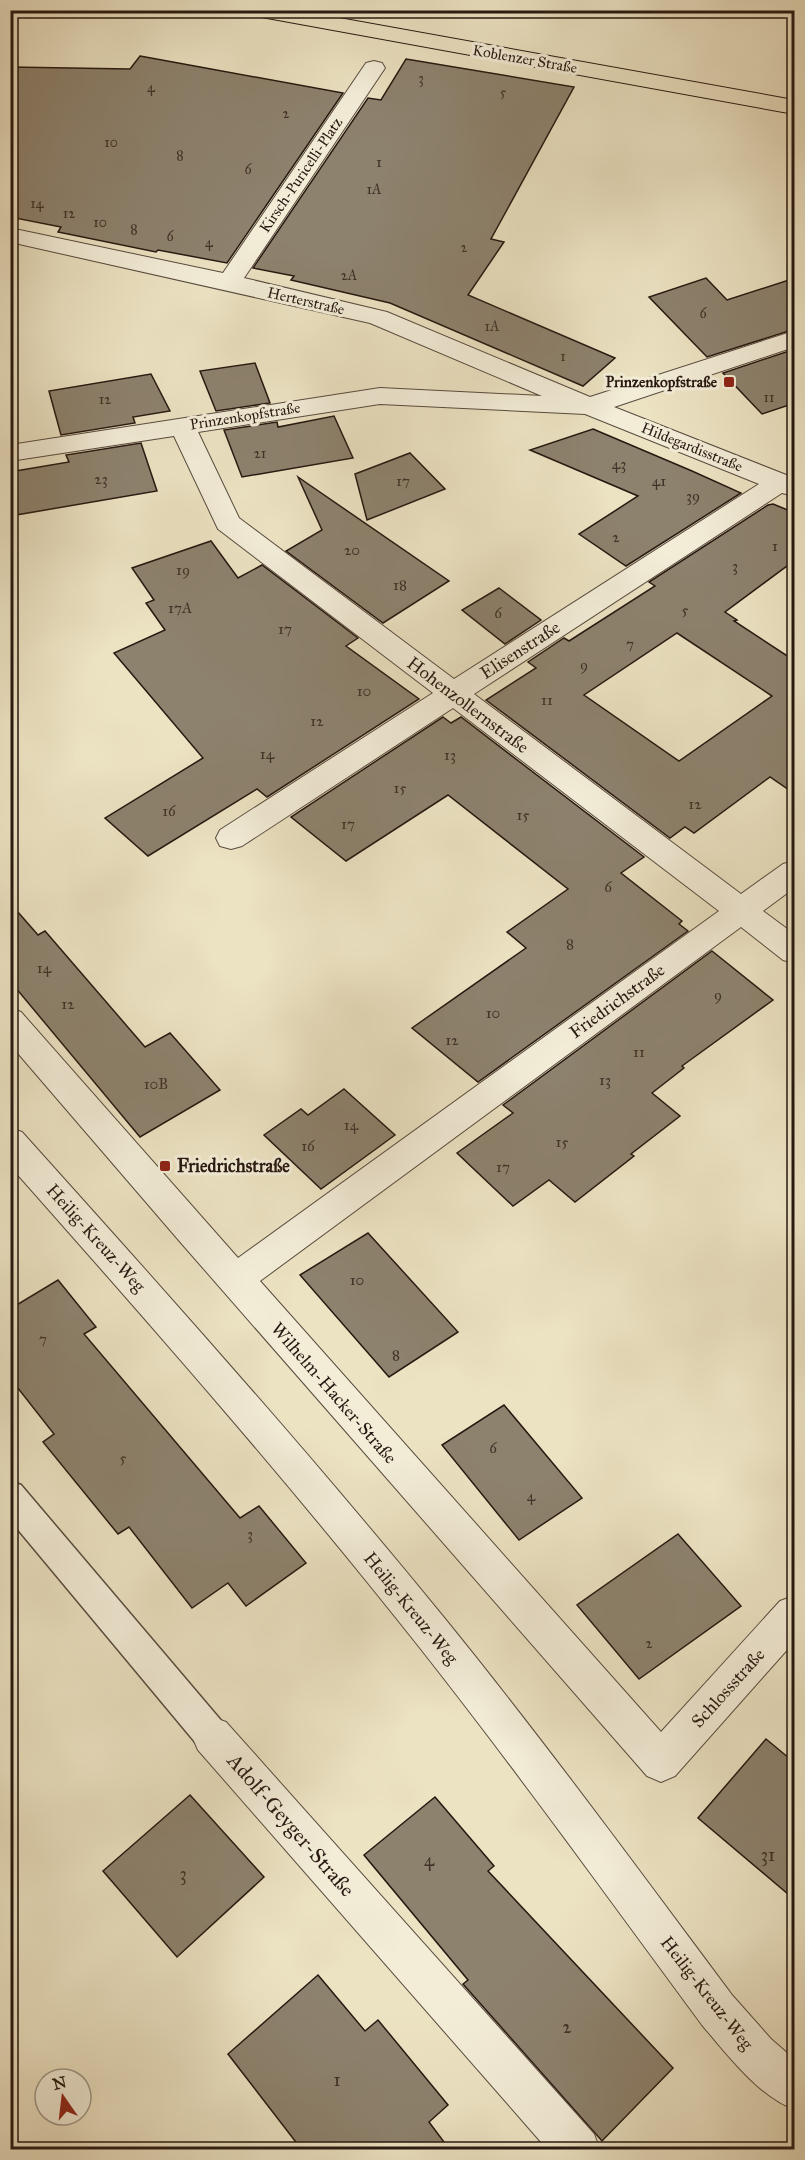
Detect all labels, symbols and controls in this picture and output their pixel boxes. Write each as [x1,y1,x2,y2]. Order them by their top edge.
street label: Koblenzer Straße [471,41,579,77]
house number: 3 [418,70,424,87]
house number: 4 [147,79,156,96]
house number: 5 [500,84,507,101]
house number: 2 [283,105,290,122]
street label: Kirsch-Puricelli-Platz [256,114,346,236]
house number: 10 [104,134,118,151]
house number: 8 [176,147,184,164]
house number: 1 [376,154,382,171]
house number: 6 [244,161,252,178]
house number: 1A [367,181,382,198]
house number: 14 [30,195,45,212]
house number: 12 [63,205,75,222]
house number: 10 [93,214,107,231]
house number: 8 [130,221,138,238]
house number: 6 [166,228,174,245]
house number: 4 [205,234,214,251]
house number: 2 [461,239,468,256]
house number: 2A [341,267,358,284]
street label: Herterstraße [266,283,346,319]
house number: 6 [699,305,707,322]
house number: 1A [485,318,500,335]
house number: 1 [560,348,566,365]
place label: Prinzenkopfstraße [606,373,718,392]
marker: Prinzenkopfstraße [722,375,736,389]
house number: 11 [763,389,775,406]
house number: 12 [99,391,111,408]
street label: Prinzenkopfstraße [189,398,301,434]
street label: Hildegardisstraße [639,418,745,476]
house number: 21 [254,445,267,462]
house number: 43 [612,455,626,473]
house number: 23 [94,470,108,488]
house number: 17 [396,472,410,490]
house number: 41 [652,472,666,490]
house number: 39 [686,487,700,505]
house number: 2 [612,528,620,546]
house number: 1 [772,537,778,555]
house number: 20 [344,541,360,559]
house number: 3 [732,557,738,575]
house number: 19 [176,561,190,579]
house number: 18 [393,576,407,594]
house number: 17A [168,599,192,617]
house number: 5 [682,601,689,619]
house number: 6 [494,604,503,622]
street label: Elisenstraße [476,616,564,684]
house number: 17 [278,620,292,638]
house number: 7 [626,635,634,653]
street label: Hohenzollernstraße [403,652,533,758]
house number: 9 [580,656,588,674]
house number: 10 [357,682,371,700]
house number: 11 [541,691,553,709]
house number: 12 [310,712,324,730]
house number: 14 [260,745,275,763]
house number: 13 [444,746,456,764]
house number: 15 [394,779,406,797]
house number: 12 [688,795,702,813]
house number: 16 [162,802,177,820]
house number: 15 [517,806,529,824]
house number: 17 [341,815,355,833]
house number: 6 [604,878,613,896]
house number: 8 [566,935,574,953]
house number: 14 [37,959,52,977]
street label: Friedrichstraße [565,959,669,1043]
house number: 9 [714,986,722,1004]
house number: 12 [61,995,75,1013]
house number: 10 [486,1004,500,1022]
house number: 12 [445,1031,459,1049]
house number: 11 [633,1043,645,1061]
house number: 13 [599,1071,611,1089]
house number: 10B [144,1075,168,1093]
house number: 14 [344,1116,359,1134]
house number: 15 [556,1133,568,1151]
house number: 16 [301,1137,316,1155]
place label: Friedrichstraße [177,1155,290,1177]
house number: 17 [496,1158,510,1176]
marker: Friedrichstraße [158,1159,172,1173]
street label: Heilig-Kreuz-Weg [41,1179,151,1298]
house number: 10 [350,1271,364,1289]
street label: Wilhelm-Hacker-Straße [267,1318,401,1468]
house number: 7 [39,1330,47,1348]
house number: 8 [392,1346,400,1364]
house number: 6 [489,1439,498,1457]
house number: 5 [120,1449,127,1467]
house number: 4 [527,1487,536,1505]
house number: 3 [247,1525,253,1543]
street label: Heilig-Kreuz-Weg [358,1548,463,1670]
house number: 2 [645,1634,653,1652]
street label: Schlossstraße [687,1644,769,1732]
street label: Adolf-Geyger-Straße [221,1747,360,1902]
house number: 31 [761,1844,775,1866]
house number: 4 [424,1849,435,1871]
house number: 3 [179,1863,187,1885]
street label: Heilig-Kreuz-Weg [655,1932,758,2055]
house number: 2 [563,2016,572,2038]
north arrow [33,2067,93,2127]
house number: 1 [333,2069,341,2091]
text: N [51,2072,69,2094]

